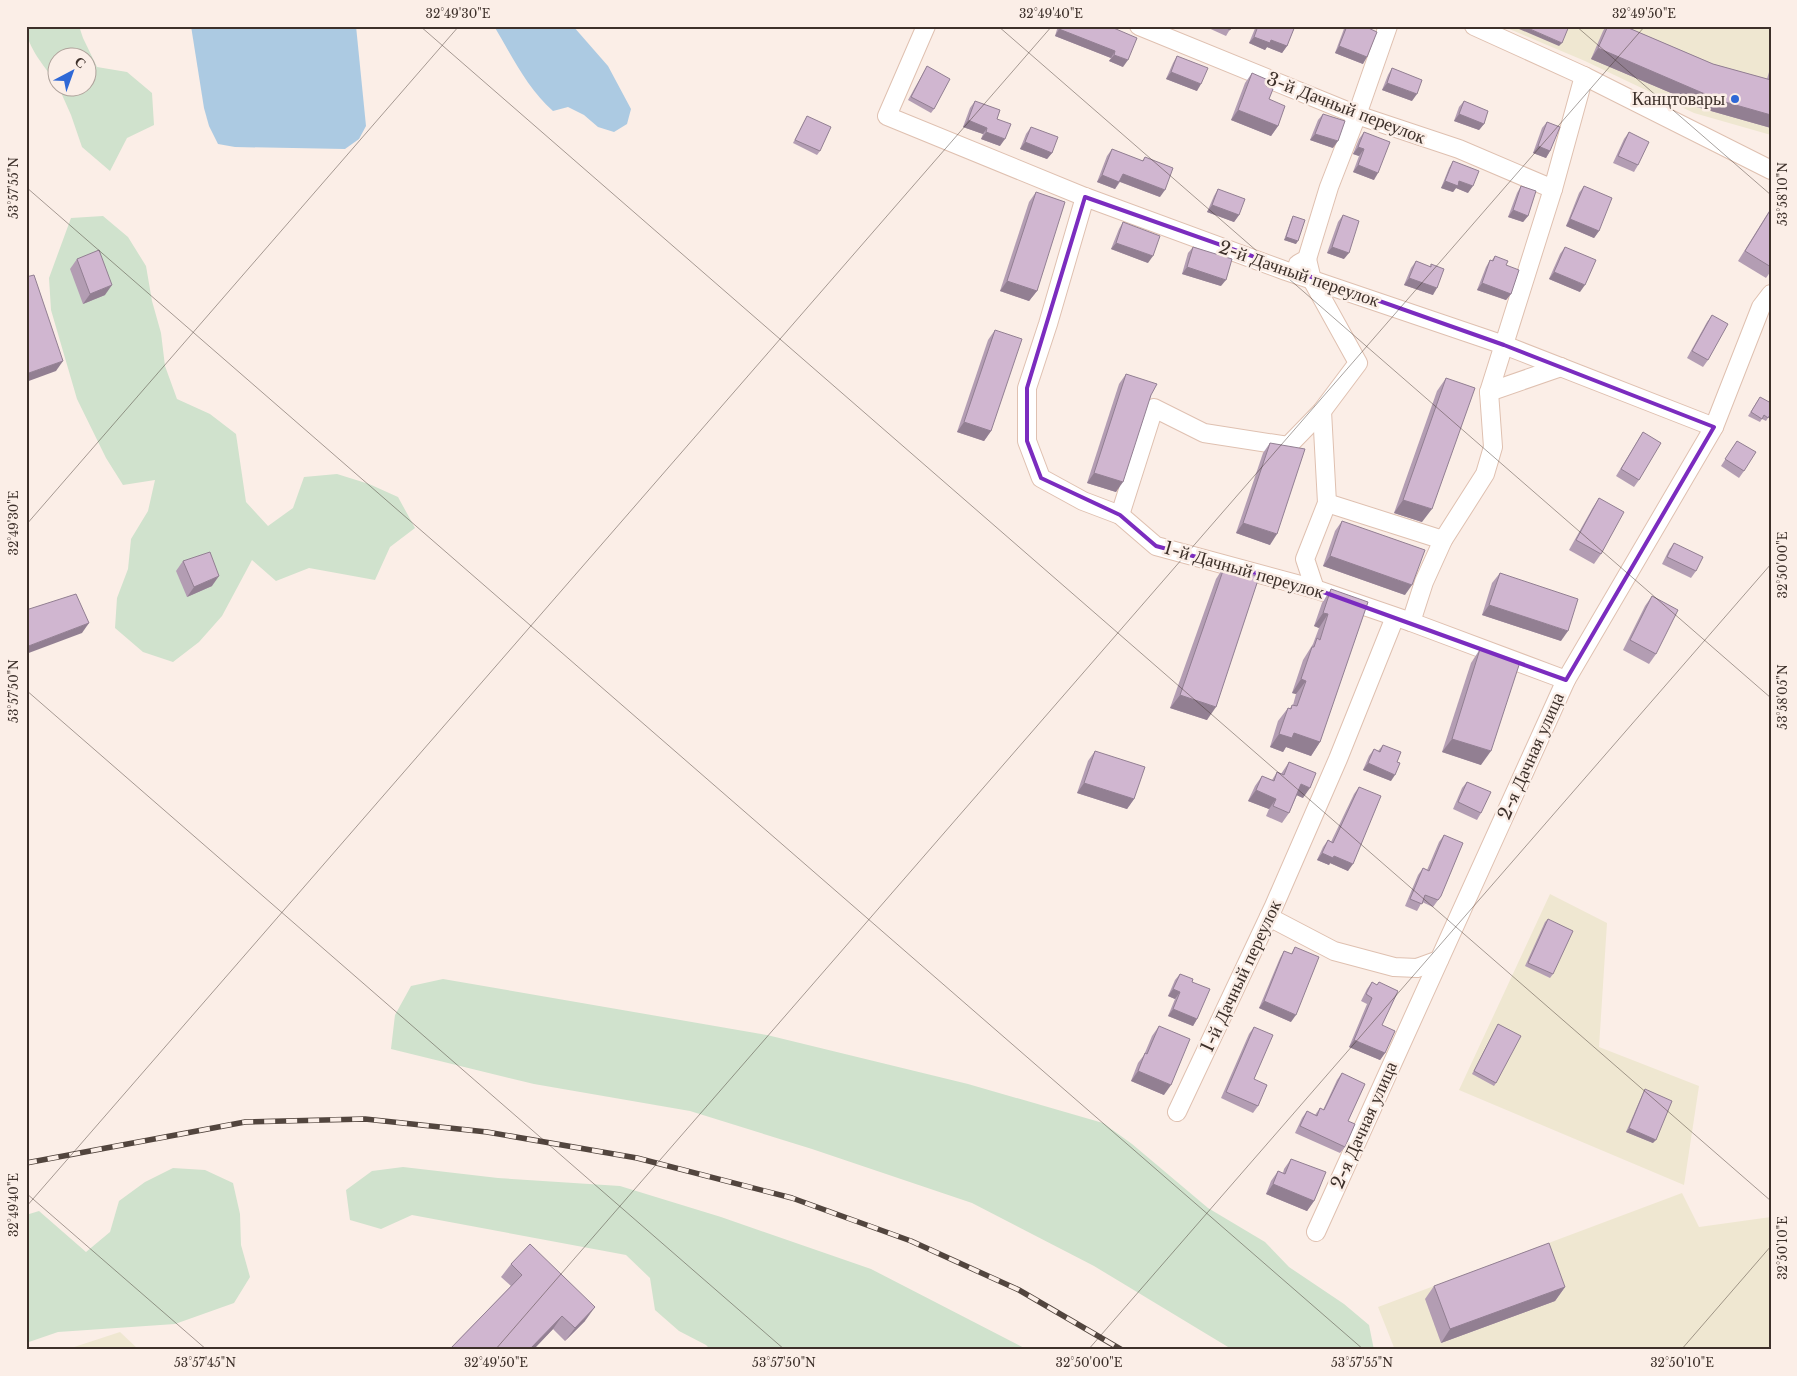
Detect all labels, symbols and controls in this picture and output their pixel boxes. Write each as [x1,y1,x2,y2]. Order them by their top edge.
text: 32°49'30"E [426,6,491,21]
text: 32°49'40"E [1019,6,1083,21]
text: 32°49'50"E [1612,6,1676,21]
north arrow [48,48,98,98]
text: С [71,52,90,72]
street label: 3-й Дачный переулок [1263,68,1429,149]
place label: Канцтовары [1632,88,1725,110]
marker: Канцтовары [1729,93,1741,105]
text: 53°57'55"N [6,157,21,219]
text: 53°58'10"N [1775,162,1790,226]
street label: 2-й Дачный переулок [1216,236,1382,312]
text: 32°49'30"E [6,490,21,555]
text: 32°50'00"E [1775,531,1790,598]
street label: 1-й Дачный переулок [1161,537,1327,603]
text: 53°57'50"N [6,659,21,723]
text: 53°58'05"N [1775,664,1790,730]
street label: 2-я Дачная улица [1493,689,1569,823]
street label: 1-й Дачный переулок [1196,896,1286,1056]
street label: 2-я Дачная улица [1326,1058,1402,1192]
text: 32°49'40"E [6,1173,21,1237]
text: 32°50'10"E [1775,1216,1790,1280]
text: 53°57'45"N [174,1355,236,1370]
text: 32°49'50"E [464,1355,528,1370]
text: 53°57'50"N [752,1355,816,1370]
text: 32°50'00"E [1056,1355,1123,1370]
text: 53°57'55"N [1331,1355,1393,1370]
text: 32°50'10"E [1650,1355,1714,1370]

